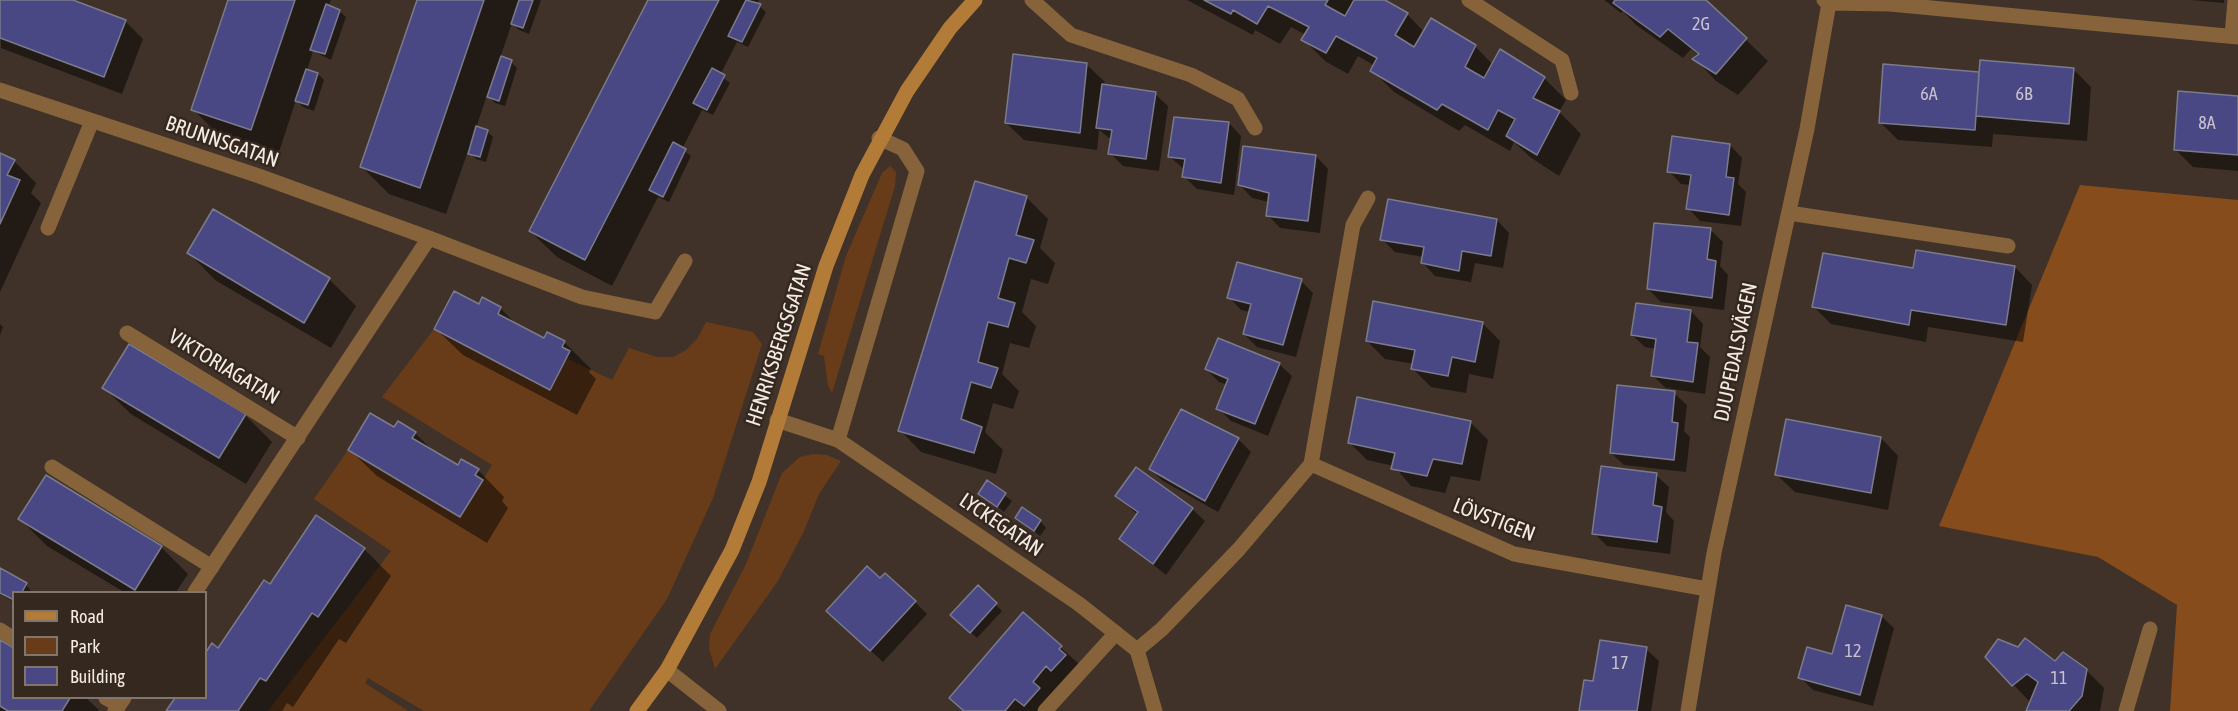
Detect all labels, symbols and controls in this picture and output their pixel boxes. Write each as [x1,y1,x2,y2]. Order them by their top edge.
house number: 2G [1692,13,1710,35]
house number: 6A [1920,83,1938,105]
house number: 6B [2016,83,2032,105]
street label: BRUNNSGATAN [162,111,282,173]
house number: 8A [2198,112,2216,134]
street label: HENRIKSBERGSGATAN [741,261,817,429]
street label: DJUPEDALSVÄGEN [1709,280,1763,424]
street label: VIKTORIAGATAN [164,324,284,410]
street label: LYCKEGATAN [954,488,1048,562]
street label: LÖVSTIGEN [1449,493,1539,547]
legend [12,591,207,699]
text: Road [70,606,104,627]
text: Park [70,636,100,657]
house number: 12 [1845,640,1861,662]
house number: 17 [1612,652,1628,674]
text: Building [70,666,125,687]
house number: 11 [2051,667,2067,689]

